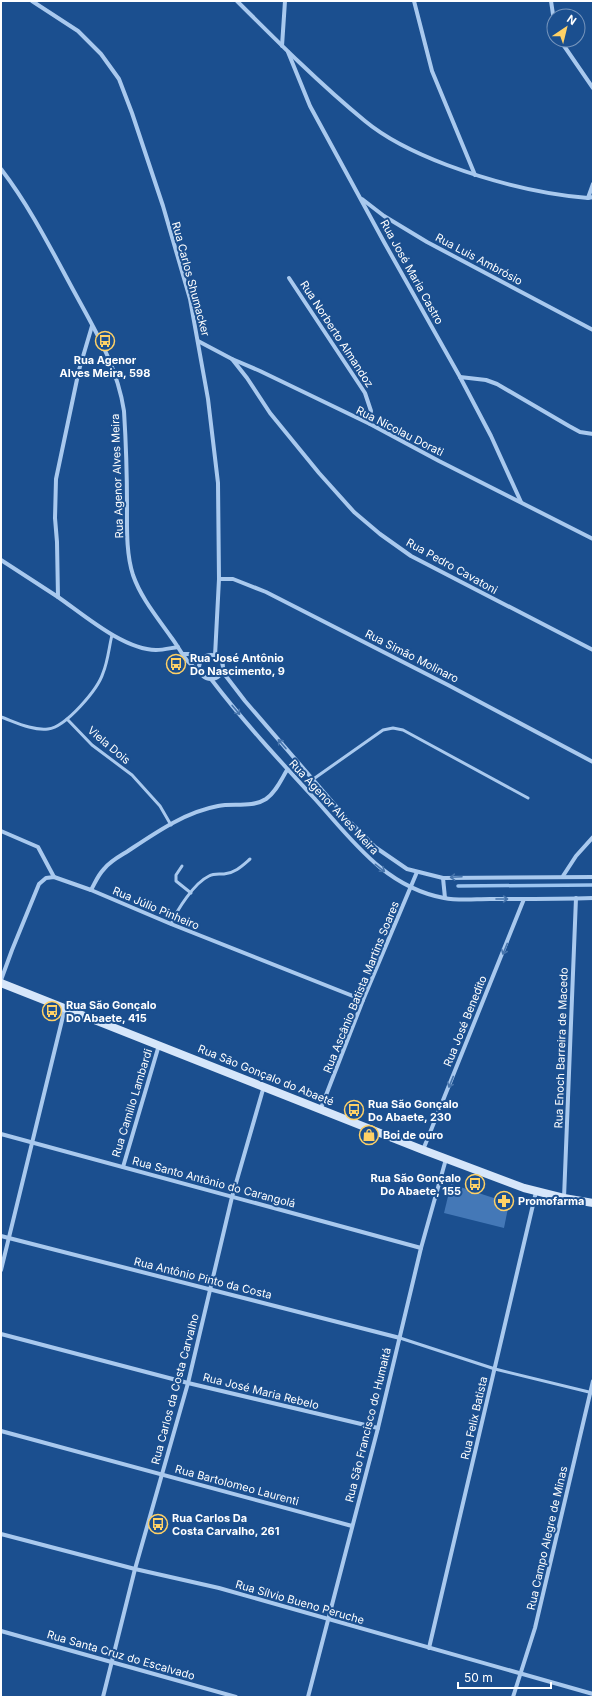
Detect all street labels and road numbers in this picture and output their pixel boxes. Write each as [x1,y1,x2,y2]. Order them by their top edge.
street label: Rua José Maria Castro [377,217,447,327]
street label: Rua Carlos Shumacker [169,220,213,338]
street label: Rua Luis Ambrósio [433,230,525,288]
street label: Rua Norberto Almandoz [297,278,377,390]
street label: Rua Nicolau Dorati [354,403,446,459]
street label: Rua Agenor Alves Meira [108,413,126,539]
street label: Rua Pedro Cavatoni [404,535,500,597]
street label: Rua Simão Molinaro [363,626,461,686]
street label: Viela Dois [85,723,133,767]
street label: Rua Agenor Alves Meira [286,757,382,857]
street label: Rua Júlio Pinheiro [110,883,202,933]
street label: Rua Ascânio Batista Martins Soares [320,899,402,1075]
street label: Rua Enoch Barreira de Macedo [551,967,571,1129]
street label: Rua José Benedito [440,973,490,1069]
street label: Rua São Gonçalo do Abaeté [196,1041,336,1109]
street label: Rua Camillo Lambardi [109,1047,155,1159]
street label: Rua Santo Antônio do Carangolá [131,1153,297,1211]
street label: Rua Antônio Pinto da Costa [133,1254,273,1302]
street label: Rua Carlos da Costa Carvalho [148,1312,202,1466]
street label: Rua São Francisco do Humaitá [342,1346,394,1504]
street label: Rua José Maria Rebelo [201,1370,321,1412]
street label: Rua Felix Batista [458,1375,490,1461]
street label: Rua Bartolomeo Laurenti [174,1462,300,1508]
street label: Rua Campo Alegre de Minas [524,1464,570,1611]
street label: Rua Sílvio Bueno Peruche [234,1577,366,1627]
street label: Rua Santa Cruz do Escalvado [45,1627,197,1683]

